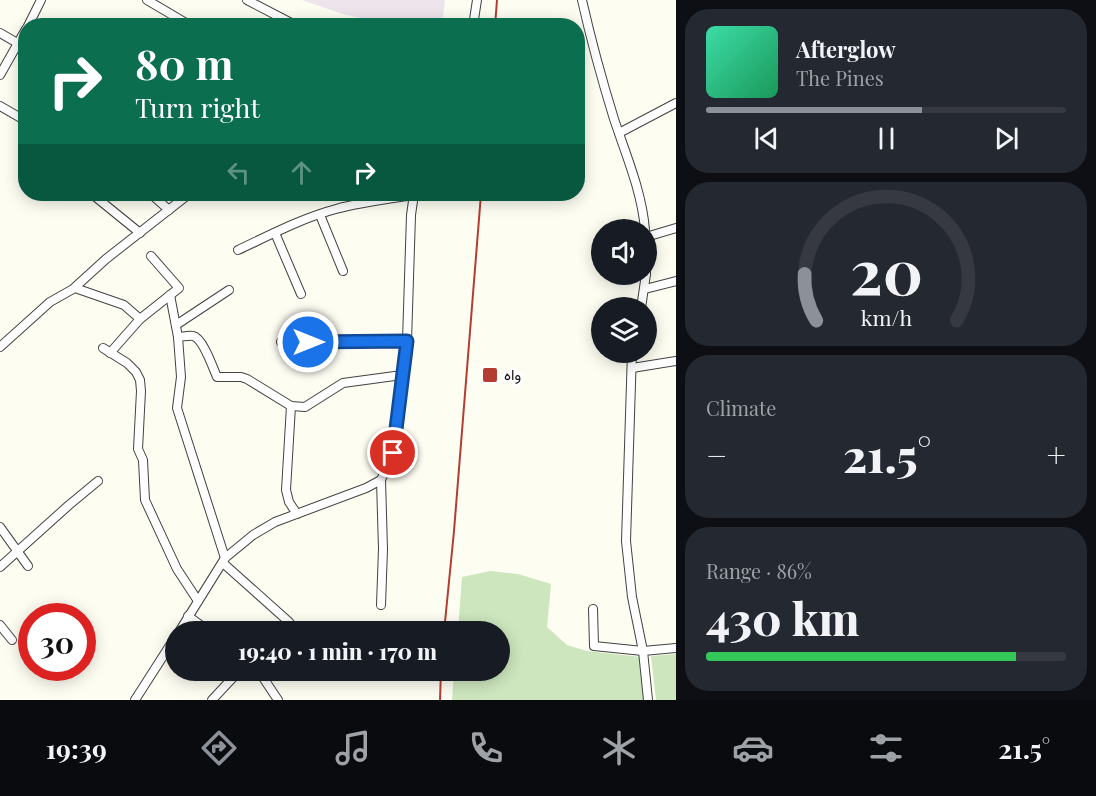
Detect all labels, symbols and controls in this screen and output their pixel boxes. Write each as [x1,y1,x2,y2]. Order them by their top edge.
text: Afterglow [796,34,896,64]
text: 80 m [135,35,233,91]
icon: right [36,42,114,120]
text: The Pines [796,64,884,91]
text: Turn right [135,89,260,125]
icon: previous [750,122,783,155]
icon: pause [870,122,903,155]
icon: next [990,122,1023,155]
icon: left [222,156,255,189]
icon: ahead [285,156,318,189]
icon: right [348,156,381,189]
map controls [591,219,657,363]
button: sound [591,219,657,285]
text: 20 [850,227,922,311]
button: layers [591,297,657,363]
text: km/h [860,303,912,331]
position arrow [276,310,340,374]
place label: واہ [504,364,521,384]
marker: واہ [481,366,499,384]
text: Climate [706,394,776,421]
text: 21.5° [843,424,931,484]
pin [367,427,418,478]
text: − [706,432,727,476]
text: + [1047,432,1066,476]
icon: arrive [376,436,409,469]
text: Range · 86% [706,557,812,584]
text: 430 km [706,587,860,647]
speed limit sign: 30 [18,603,96,681]
text: 19:40 · 1 min · 170 m [238,636,437,666]
icon: directions [198,727,240,769]
icon: music [332,727,374,769]
icon: phone [465,727,507,769]
icon: climate [598,727,640,769]
icon: car [732,727,774,769]
icon: filters [865,727,907,769]
text: 19:39 [46,730,107,766]
text: 21.5° [998,730,1050,766]

